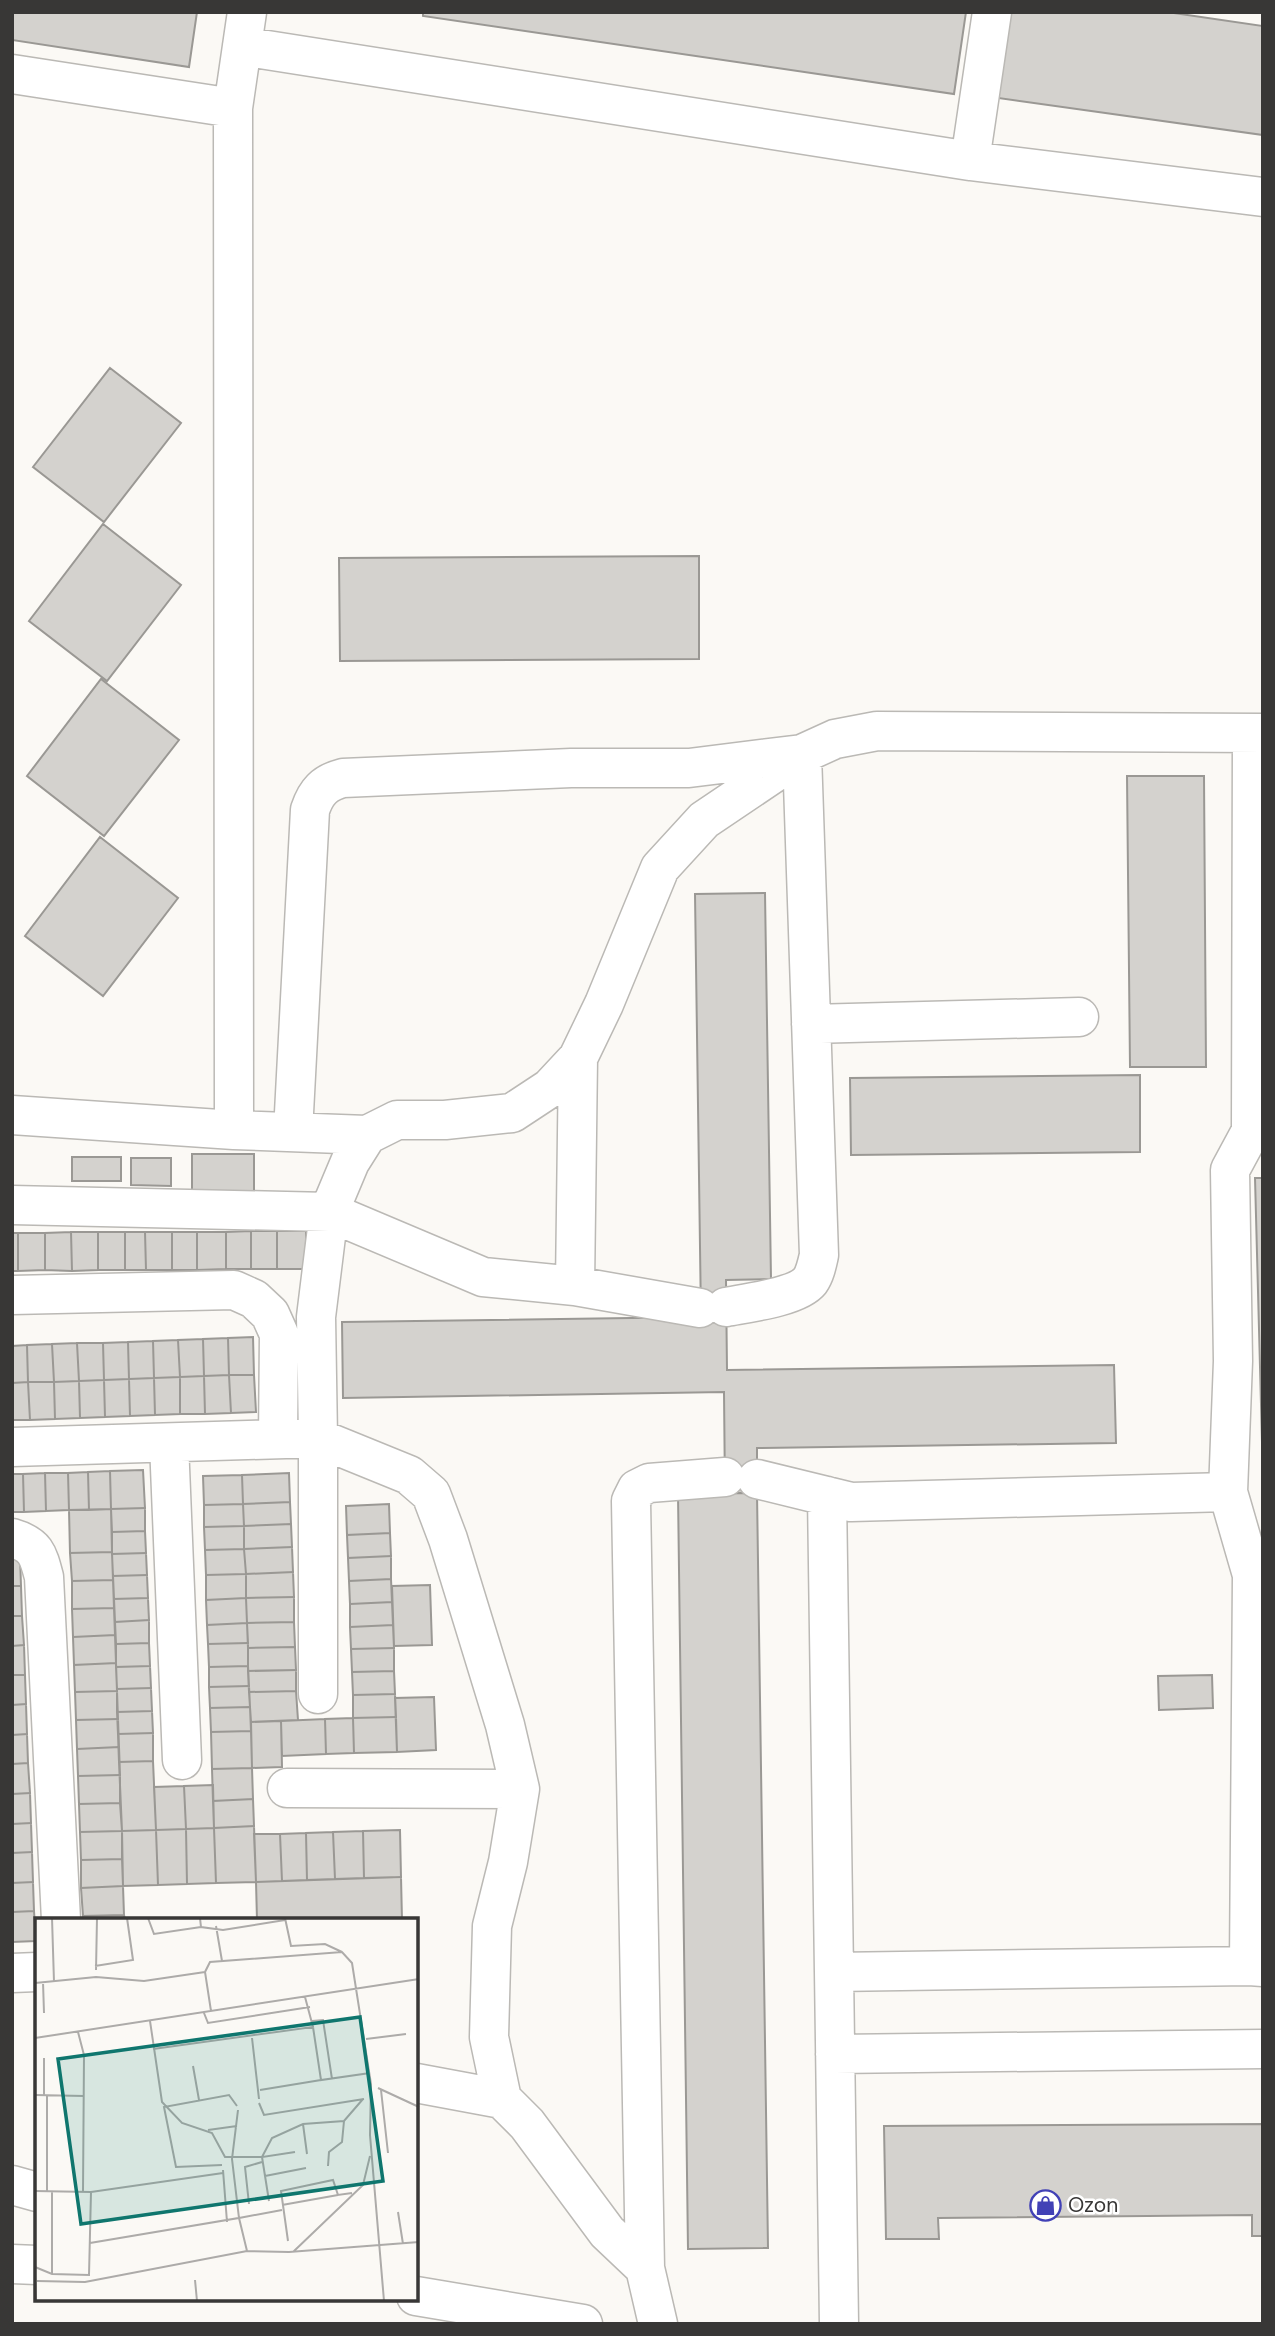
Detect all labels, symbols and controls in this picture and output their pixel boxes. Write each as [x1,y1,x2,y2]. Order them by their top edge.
inset map [35,1918,418,2301]
shop icon: Ozon [1028,2188,1062,2222]
place label: Ozon [1068,2191,1118,2219]

